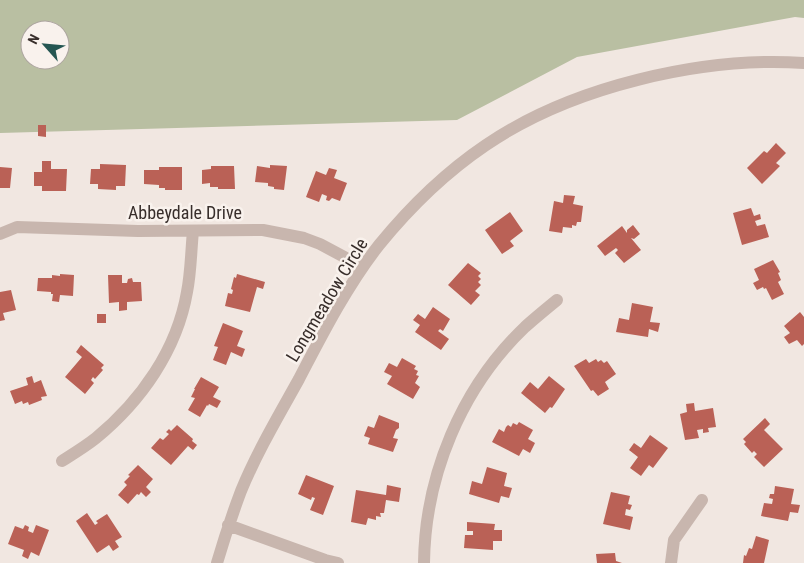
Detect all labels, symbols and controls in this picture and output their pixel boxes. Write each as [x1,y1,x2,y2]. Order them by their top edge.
north arrow [20,20,70,70]
text: N [24,32,42,47]
street label: Abbeydale Drive [128,202,242,223]
street label: Longmeadow Circle [281,234,372,365]

